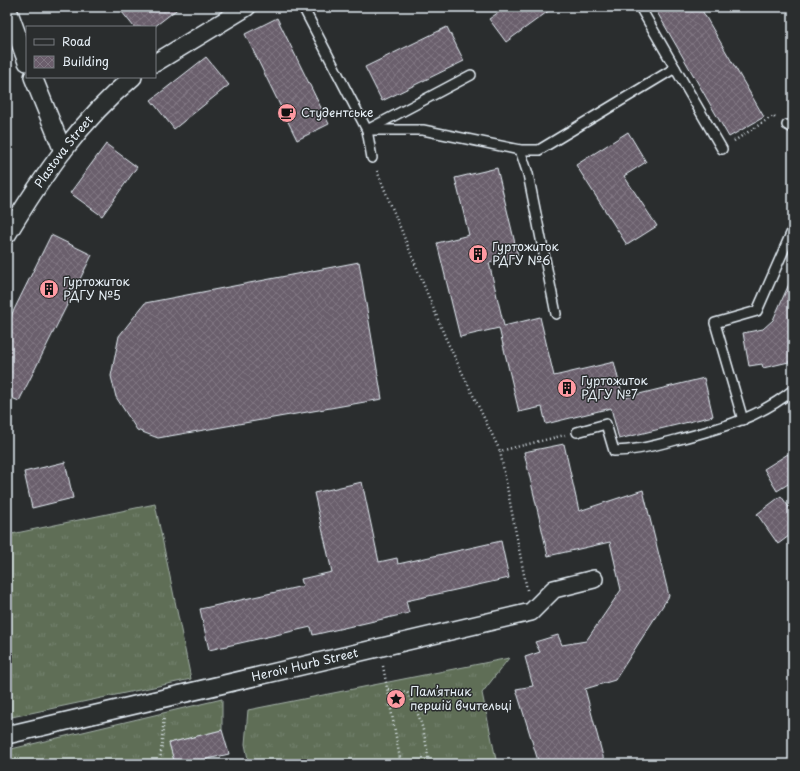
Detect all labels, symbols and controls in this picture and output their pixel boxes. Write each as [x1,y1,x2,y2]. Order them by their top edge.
legend [26,26,156,78]
text: Road [62,32,91,50]
text: Building [62,52,109,70]
cafe icon: Студентське [276,102,298,124]
place label: Студентське [301,103,373,121]
street label: Plastova Street [29,111,97,191]
place label: Гуртожиток РДГУ №6 [492,237,560,269]
building icon: Гуртожиток РДГУ №6 [467,243,489,265]
place label: Гуртожиток РДГУ №5 [63,272,131,304]
building icon: Гуртожиток РДГУ №5 [38,278,60,300]
place label: Гуртожиток РДГУ №7 [581,371,649,403]
building icon: Гуртожиток РДГУ №7 [556,377,578,399]
street label: Heroiv Hurb Street [250,643,360,685]
place label: Пам’ятник першій вчительці [410,682,512,714]
place icon: Пам’ятник першій вчительці [385,688,407,710]

